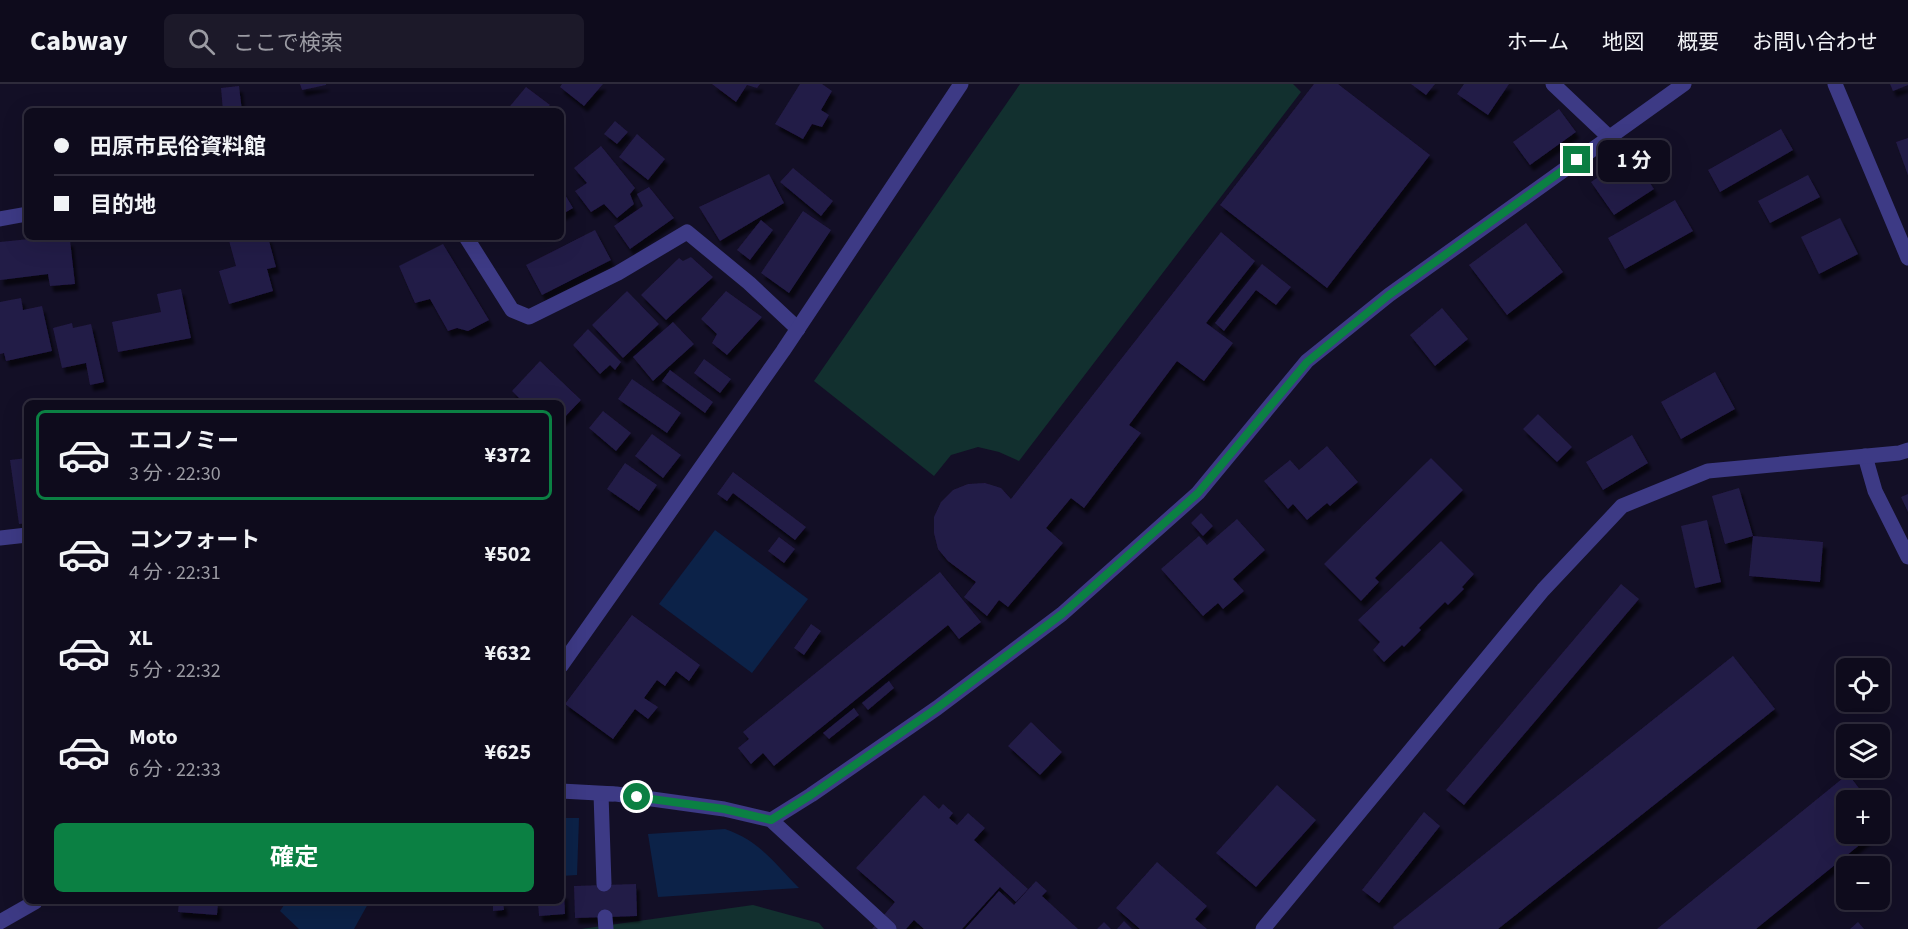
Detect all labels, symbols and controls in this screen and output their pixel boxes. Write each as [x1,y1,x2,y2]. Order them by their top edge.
search box [164,14,584,68]
text: Cabway [30,21,128,61]
icon: search [185,25,218,58]
text: ここで検索 [233,27,343,59]
text: ホーム [1507,27,1569,57]
text: 地図 [1602,27,1644,57]
text: 概要 [1677,27,1719,57]
text: お問い合わせ [1752,27,1878,57]
text: 田原市民俗資料館 [90,131,266,163]
callout: 1 分 [1598,139,1670,181]
route end [1563,146,1590,173]
text: 1 分 [1617,147,1651,175]
text: 目的地 [90,189,156,221]
text: エコノミー [129,425,239,457]
icon: car [57,428,111,482]
text: ¥372 [485,439,531,471]
text: 3 分 · 22:30 [129,460,221,488]
text: コンフォート [129,524,260,556]
icon: car [57,527,111,581]
text: ¥502 [485,538,531,570]
text: 4 分 · 22:31 [129,559,221,587]
text: XL [129,622,153,654]
icon: car [57,626,111,680]
text: ¥632 [485,637,531,669]
text: 5 分 · 22:32 [129,657,221,685]
map controls [1836,658,1890,910]
button: locate [1836,658,1890,712]
text: Moto [129,721,178,753]
button: layers [1836,724,1890,778]
icon: car [57,725,111,779]
text: ¥625 [485,736,531,768]
text: 6 分 · 22:33 [129,756,221,784]
route start [623,783,650,810]
button: + [1836,790,1890,844]
button: 確定 [54,823,534,892]
button: − [1836,856,1890,910]

